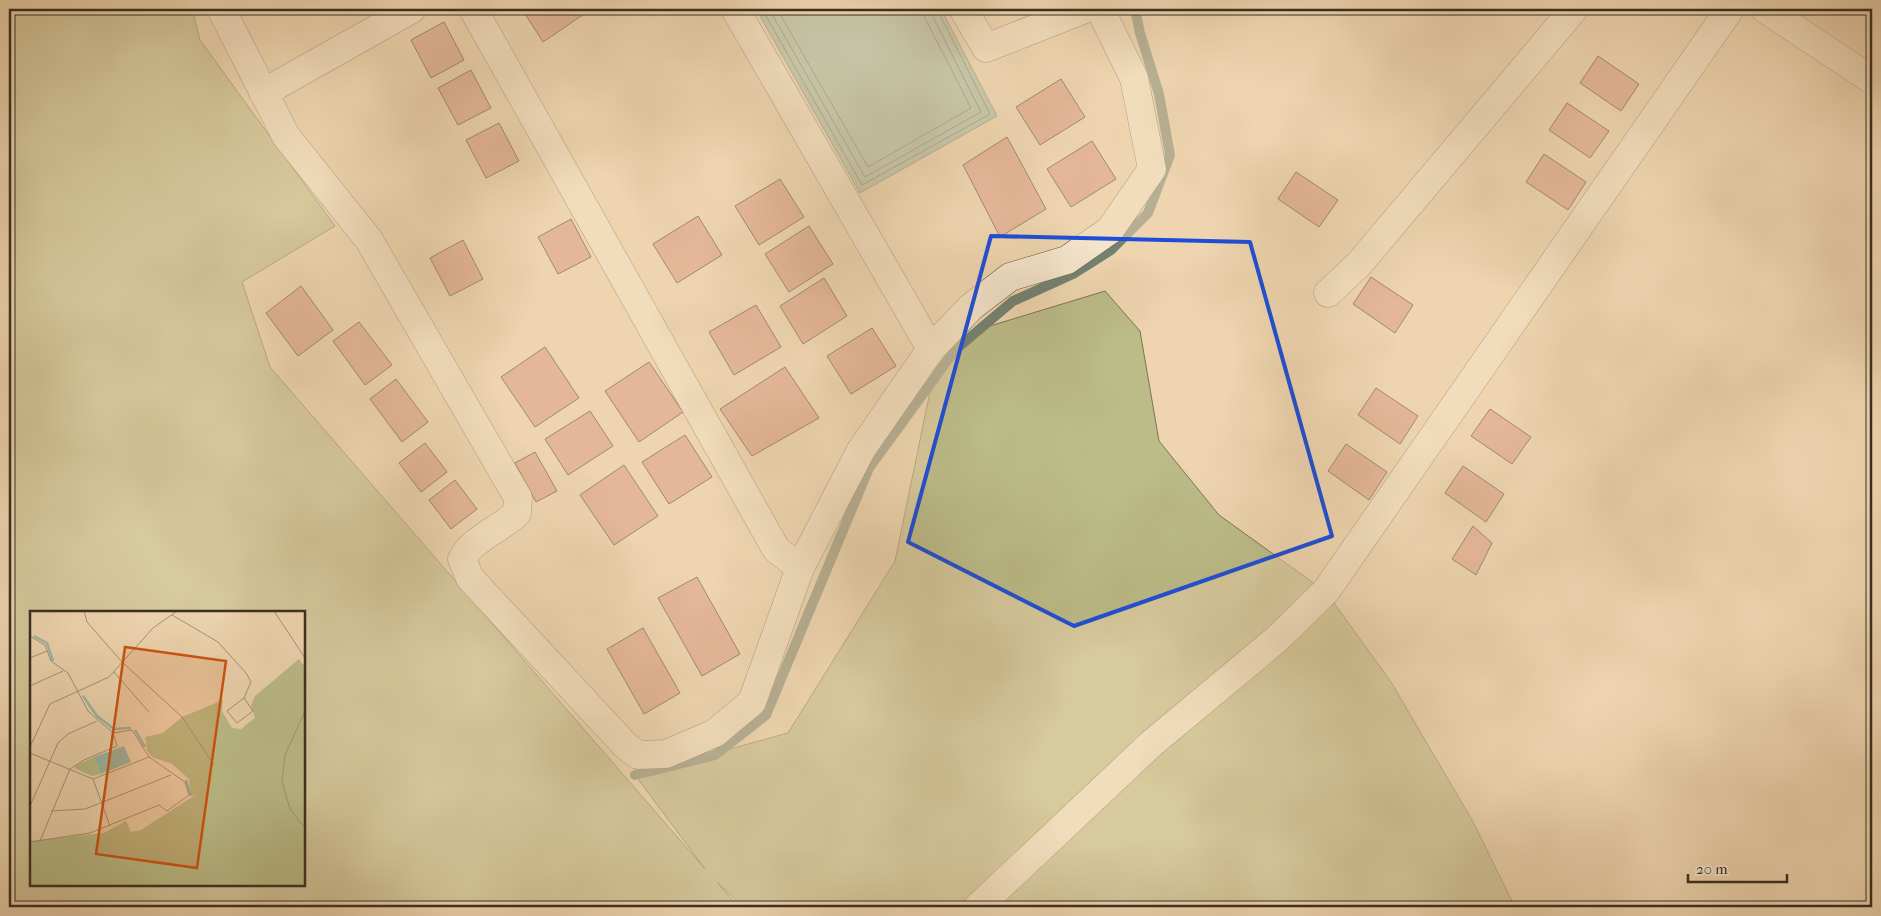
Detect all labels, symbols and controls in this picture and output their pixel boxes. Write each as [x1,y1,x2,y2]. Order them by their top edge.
inset map [30,611,305,886]
scale bar [1688,851,1787,883]
text: 20 m [1696,860,1728,878]

